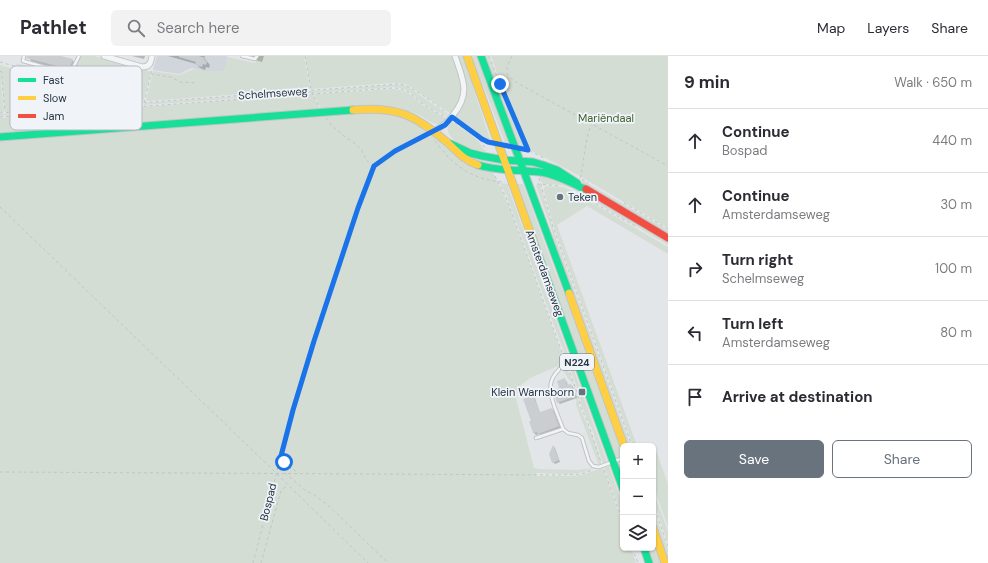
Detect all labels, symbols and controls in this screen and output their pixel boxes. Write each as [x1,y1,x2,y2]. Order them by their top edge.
search box [111,10,391,46]
text: Pathlet [20,15,87,40]
icon: search [125,17,147,39]
text: Search here [157,18,239,38]
text: Map [817,19,845,37]
text: Layers [867,19,909,37]
text: Share [931,19,968,37]
legend [10,66,142,130]
text: 9 min [684,71,730,93]
text: Fast [43,73,64,87]
text: Walk · 650 m [894,74,972,91]
route end [491,75,509,93]
street label: Schelmseweg [238,84,308,102]
text: Slow [43,91,67,105]
text: Jam [43,109,64,123]
park label: Mariëndaal [578,111,634,125]
text: Continue [722,122,790,142]
icon: ahead [684,130,706,152]
text: 440 m [932,132,972,149]
text: Bospad [722,142,767,159]
text: Continue [722,186,790,206]
place label: Teken [568,190,597,204]
marker: Teken [555,192,565,202]
icon: ahead [684,194,706,216]
text: 30 m [940,196,972,213]
text: Amsterdamseweg [722,206,830,223]
street label: Amsterdamseweg [523,228,567,318]
text: Turn right [722,250,793,270]
icon: right [684,258,706,280]
text: 100 m [935,260,972,277]
text: Schelmseweg [722,270,804,287]
text: Turn left [722,314,783,334]
icon: left [684,322,706,344]
text: 80 m [940,324,972,341]
text: Amsterdamseweg [722,334,830,351]
road number: N224 [560,354,594,370]
place label: Klein Warnsborn [491,385,574,399]
icon: arrive [684,386,706,408]
marker: Klein Warnsborn [577,387,587,397]
text: Arrive at destination [722,387,873,407]
button: Save [684,440,824,478]
button: Share [832,440,972,478]
map controls [620,443,656,551]
button: + [620,443,656,479]
route start [275,453,293,471]
button: − [620,479,656,515]
street label: Bospad [257,482,279,522]
button: layers [620,515,656,551]

